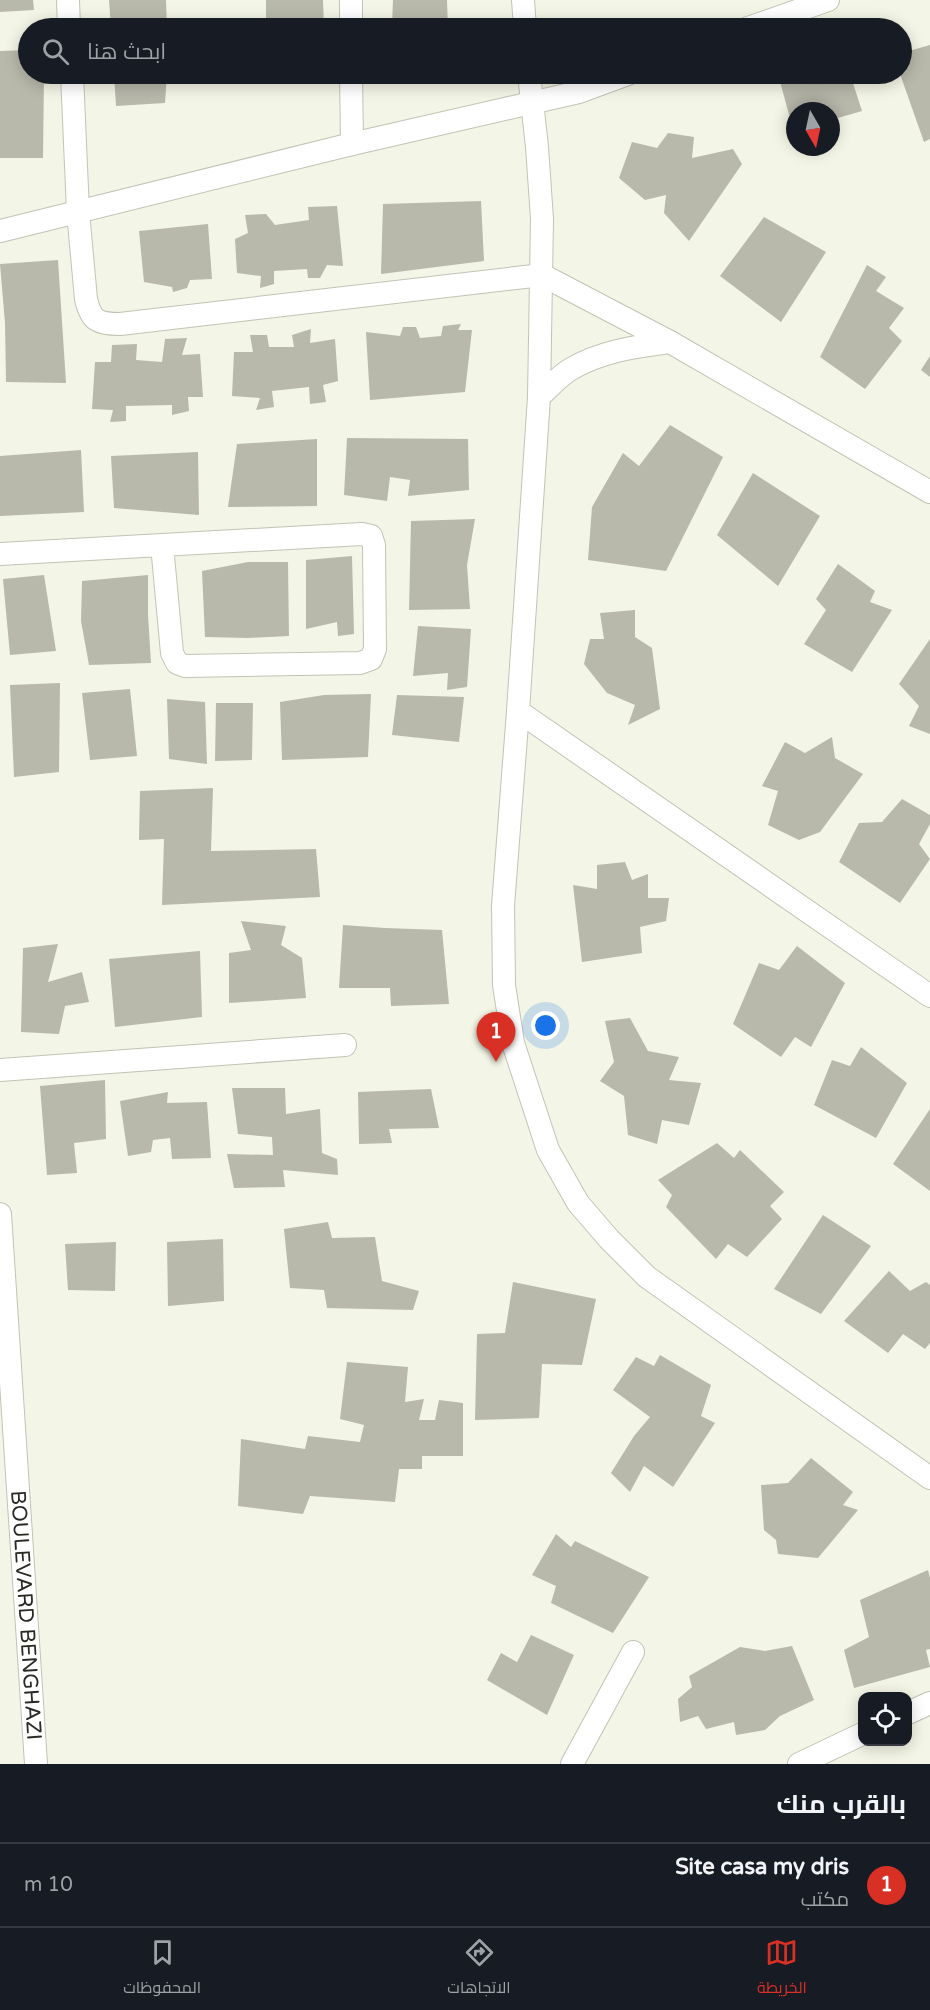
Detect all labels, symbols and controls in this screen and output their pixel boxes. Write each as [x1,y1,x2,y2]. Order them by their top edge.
search box [18,18,912,84]
icon: search [39,35,72,68]
text: ابحث هنا [87,39,166,65]
north arrow [786,102,840,156]
your location [531,1011,560,1040]
pin: 1 [476,1012,516,1062]
street label: BOULEVARD BENGHAZI [5,1489,46,1741]
map controls [858,1692,912,1746]
button: locate [858,1692,912,1746]
text: بالقرب منك [777,1789,906,1820]
text: Site casa my dris [675,1854,849,1880]
text: 10 m [24,1873,73,1897]
text: 1 [880,1873,893,1897]
text: مكتب [801,1888,849,1912]
tab: المحفوظات [123,1936,201,2002]
tab: الاتجاهات [447,1936,511,2002]
tab: الخريطة [757,1936,807,2002]

